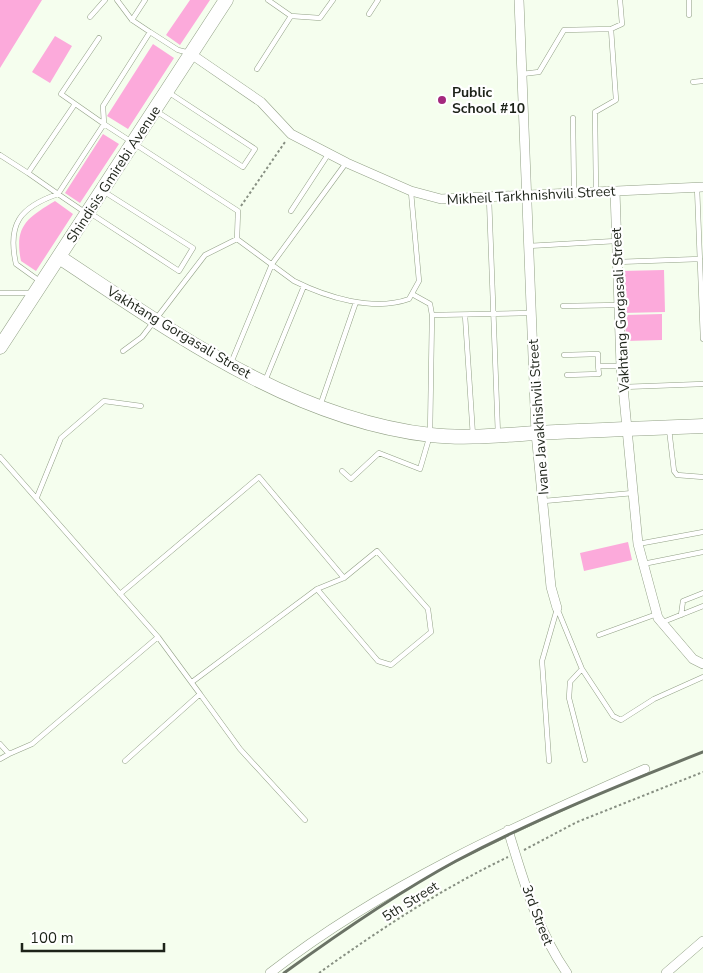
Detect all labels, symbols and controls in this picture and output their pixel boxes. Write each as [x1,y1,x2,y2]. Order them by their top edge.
place label: Public School #10 [452,83,525,118]
marker: Public School #10 [436,94,448,106]
street label: Shindisis Gmirebi Avenue [62,102,165,247]
street label: Mikheil Tarkhnishvili Street [446,182,616,209]
street label: Vakhtang Gorgasali Street [607,227,634,394]
street label: Vakhtang Gorgasali Street [102,281,254,383]
street label: Ivane Javakhishvili Street [524,338,553,495]
street label: 5th Street [378,877,442,926]
street label: 3rd Street [517,882,558,948]
scale bar [22,920,165,952]
text: 100 m [30,928,74,948]

